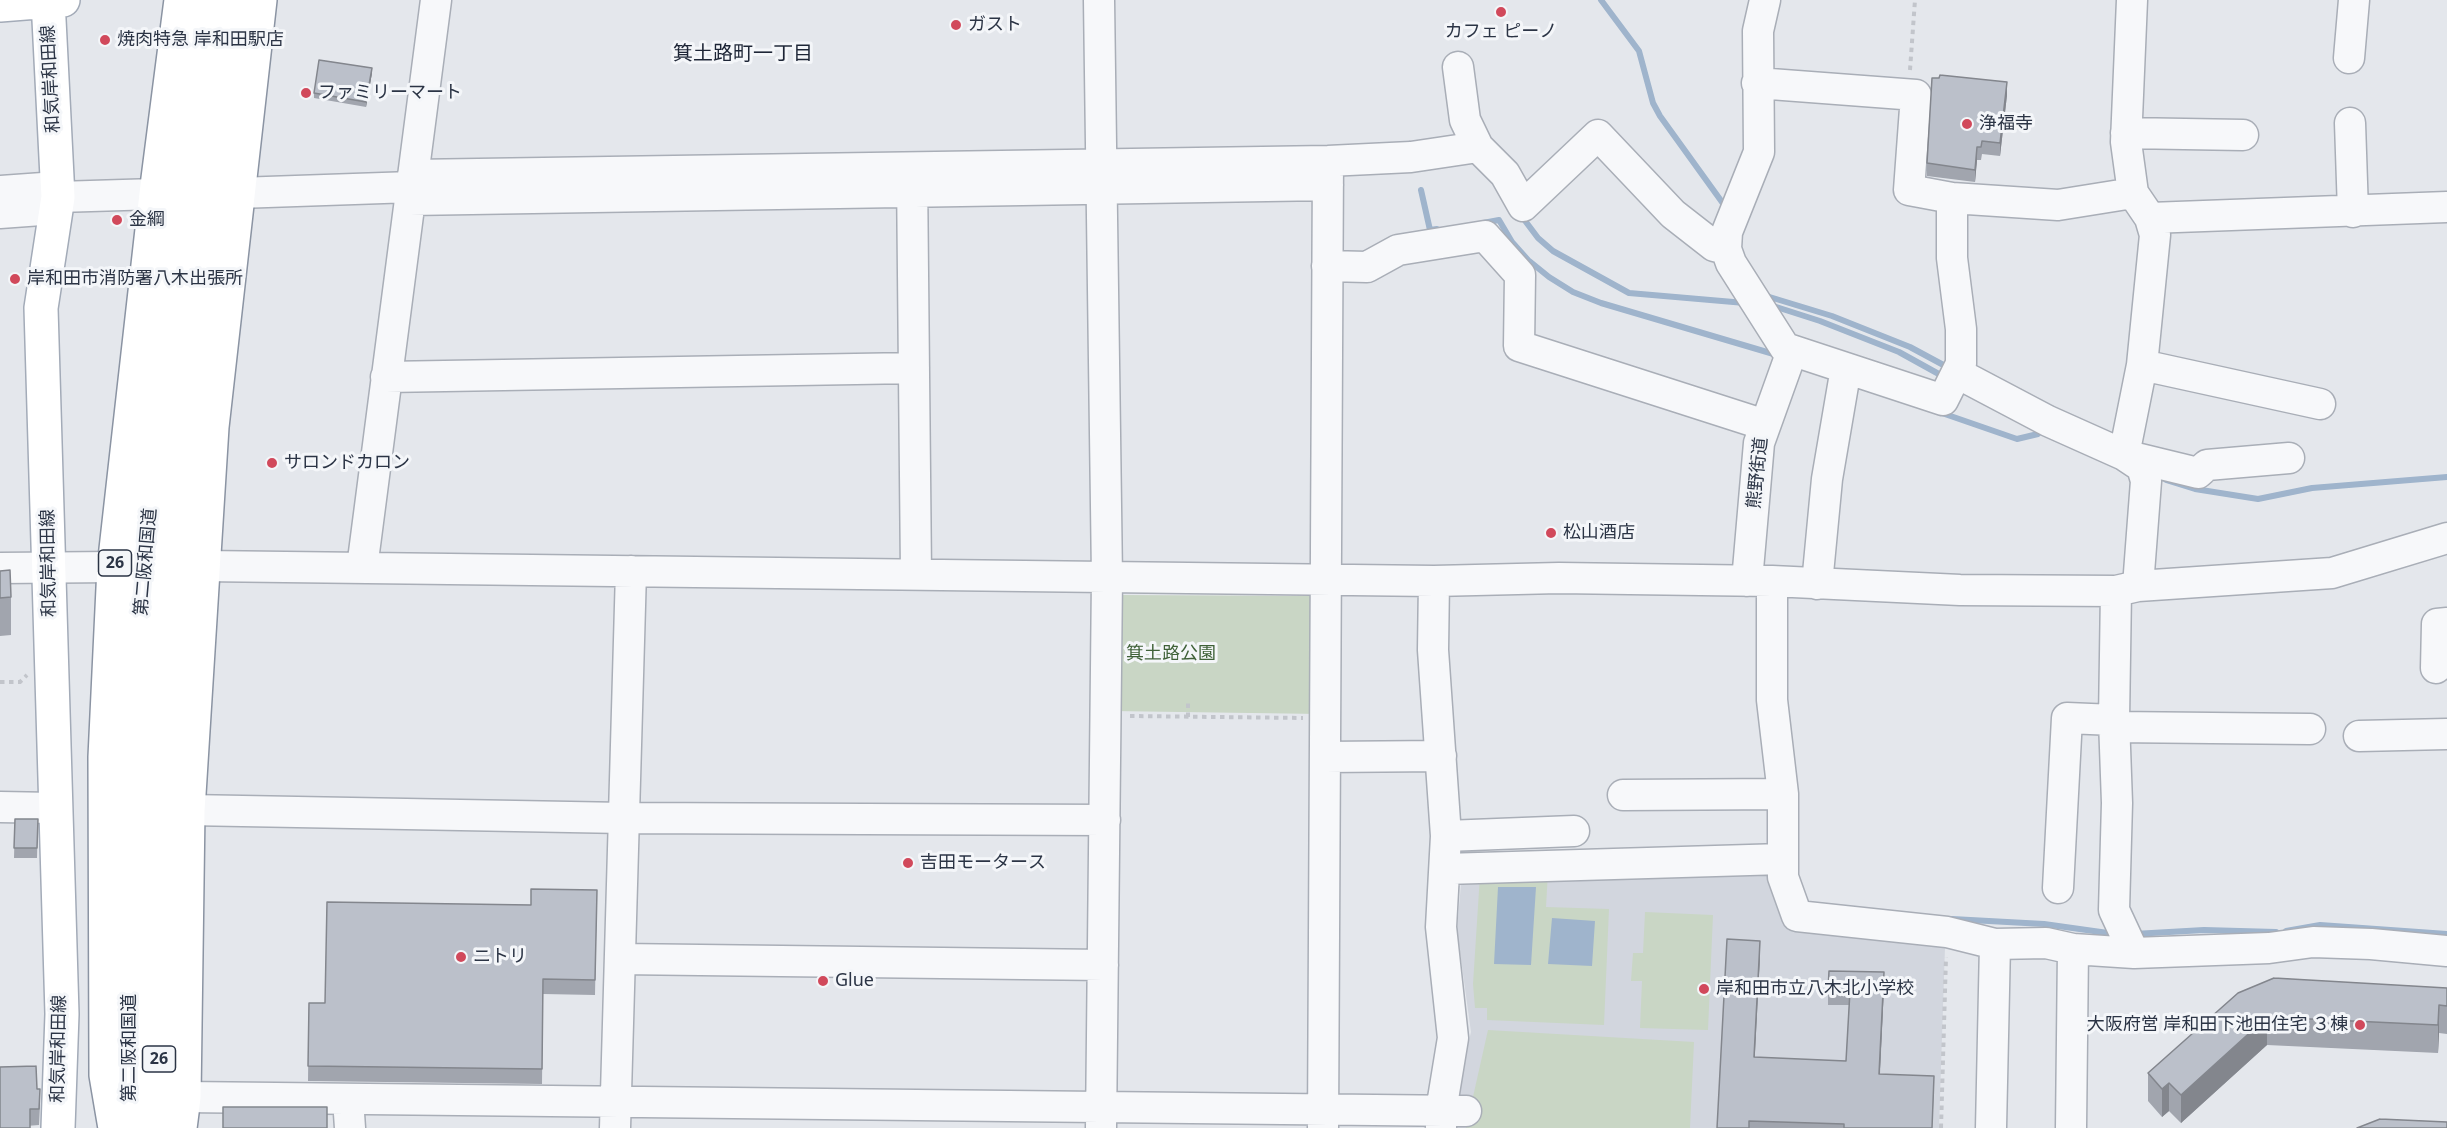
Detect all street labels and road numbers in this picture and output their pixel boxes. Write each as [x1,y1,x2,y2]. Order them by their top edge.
street label: 和気岸和田線 [37,25,65,133]
street label: 熊野街道 [1743,436,1773,510]
street label: 第二阪和国道 [131,507,161,617]
street label: 和気岸和田線 [37,509,61,617]
road number: 26 [98,550,132,576]
street label: 第二阪和国道 [119,994,141,1102]
street label: 和気岸和田線 [47,995,71,1103]
road number: 26 [142,1046,176,1072]

